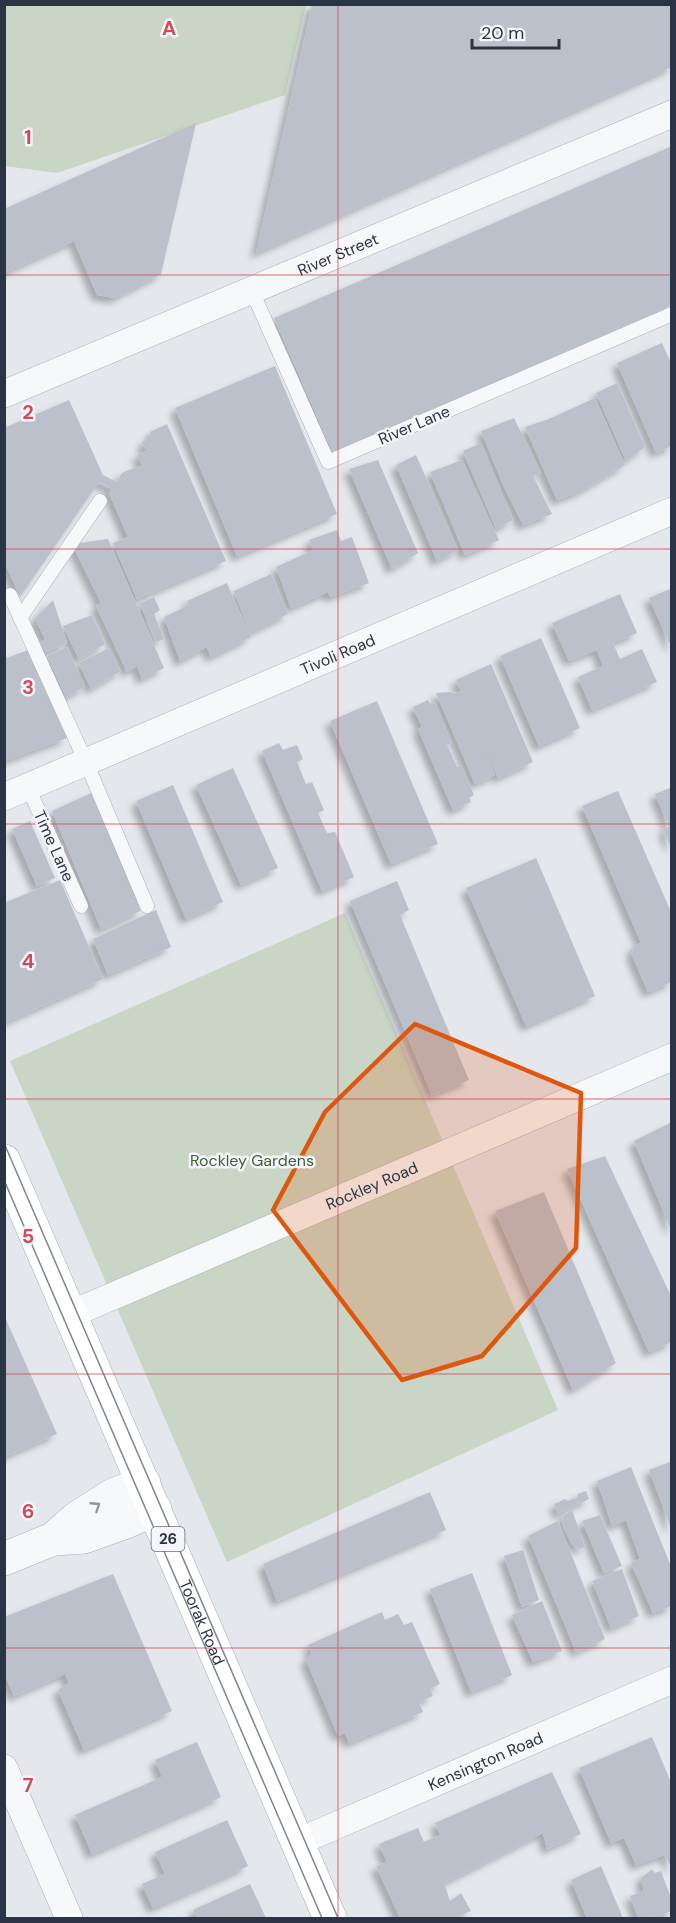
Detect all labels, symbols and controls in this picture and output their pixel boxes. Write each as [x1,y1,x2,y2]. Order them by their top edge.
scale bar [472,12,559,50]
text: A [162,15,176,41]
text: 20 m [481,21,524,45]
text: 1 [24,124,32,150]
street label: River Street [294,228,382,280]
text: 2 [22,399,34,425]
street label: River Lane [375,400,453,450]
street label: Tivoli Road [297,629,378,679]
text: 3 [22,674,34,700]
street label: Time Lane [29,807,79,885]
text: 4 [22,948,35,974]
park label: Rockley Gardens [190,1150,314,1171]
street label: Rockley Road [322,1156,421,1214]
text: 5 [22,1223,34,1249]
text: 6 [22,1498,34,1524]
one-way arrow [89,1502,100,1513]
road number: 26 [152,1527,184,1551]
street label: Toorak Road [175,1576,230,1668]
street label: Kensington Road [424,1727,546,1795]
text: 7 [23,1772,34,1798]

